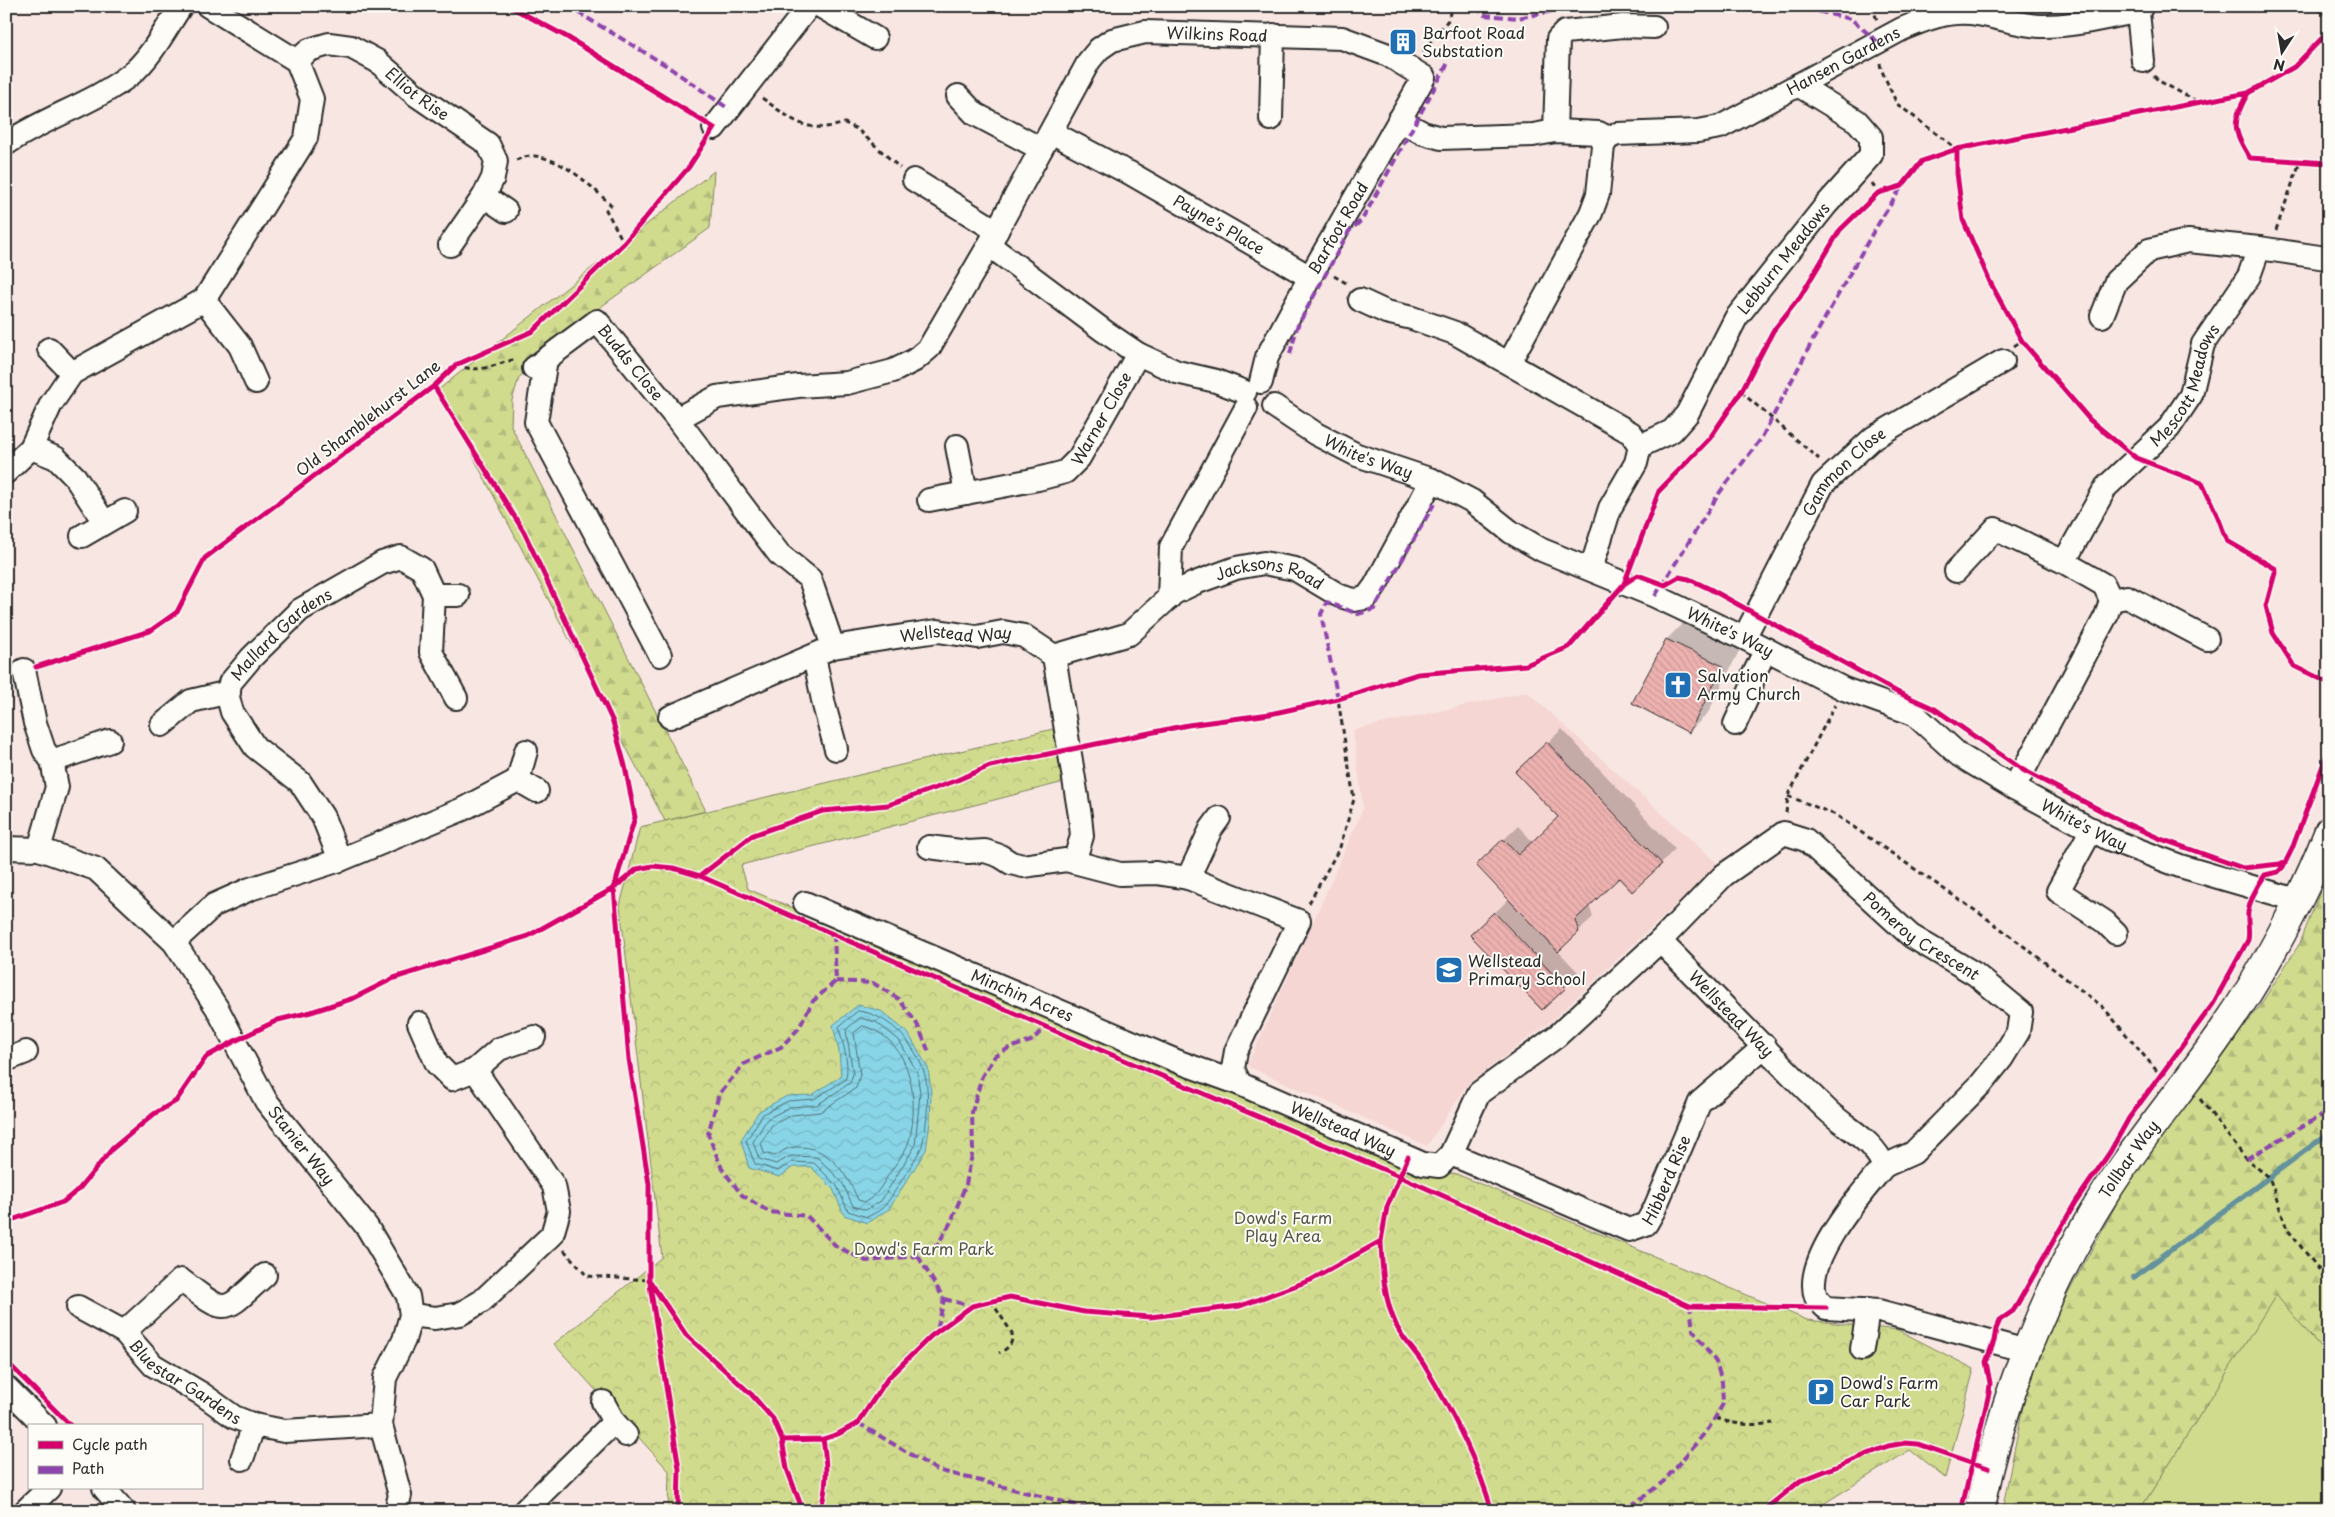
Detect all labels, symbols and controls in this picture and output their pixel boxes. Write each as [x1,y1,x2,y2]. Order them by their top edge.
street label: Hansen Gardens [1782,19,1904,100]
street label: Wilkins Road [1166,20,1268,47]
place label: Barfoot Road Substation [1422,20,1525,62]
building icon: Barfoot Road Substation [1388,27,1418,57]
north arrow [2258,28,2308,78]
text: N [2272,54,2287,77]
street label: Elliot Rise [381,61,455,125]
street label: Barfoot Road [1301,177,1373,278]
street label: Payne's Place [1169,188,1270,260]
street label: Lebburn Meadows [1731,197,1835,319]
street label: Budds Close [593,318,670,405]
street label: Mescott Meadows [2144,318,2224,451]
street label: Old Shamblehurst Lane [290,353,445,481]
street label: Warner Close [1065,367,1136,469]
street label: Gammon Close [1796,420,1890,520]
street label: White's Way [1320,427,1417,484]
street label: Jacksons Road [1211,550,1329,595]
street label: Mallard Gardens [224,581,336,685]
street label: White's Way [1683,600,1778,662]
street label: Wellstead Way [898,618,1014,648]
place label: Salvation Army Church [1697,663,1800,705]
church icon: Salvation Army Church [1663,670,1693,700]
street label: White's Way [2038,792,2131,856]
street label: Pomeroy Crescent [1859,885,1986,985]
place label: Wellstead Primary School [1468,948,1586,990]
school or university icon: Wellstead Primary School [1434,955,1464,985]
street label: Minchin Acres [968,962,1077,1027]
street label: Wellstead Way [1684,964,1780,1062]
street label: Wellstead Way [1287,1095,1400,1162]
street label: Stanier Way [263,1100,342,1190]
street label: Tollbar Way [2092,1114,2164,1202]
street label: Hibberd Rise [1635,1131,1696,1229]
park label: Dowd's Farm Play Area [1234,1205,1332,1247]
park label: Dowd's Farm Park [854,1236,994,1260]
street label: Bluestar Gardens [124,1333,245,1430]
place label: Dowd's Farm Car Park [1840,1370,1939,1412]
parking icon: Dowd's Farm Car Park [1806,1377,1836,1407]
legend [28,1424,202,1490]
text: Cycle path [72,1432,148,1455]
text: Path [72,1456,104,1479]

